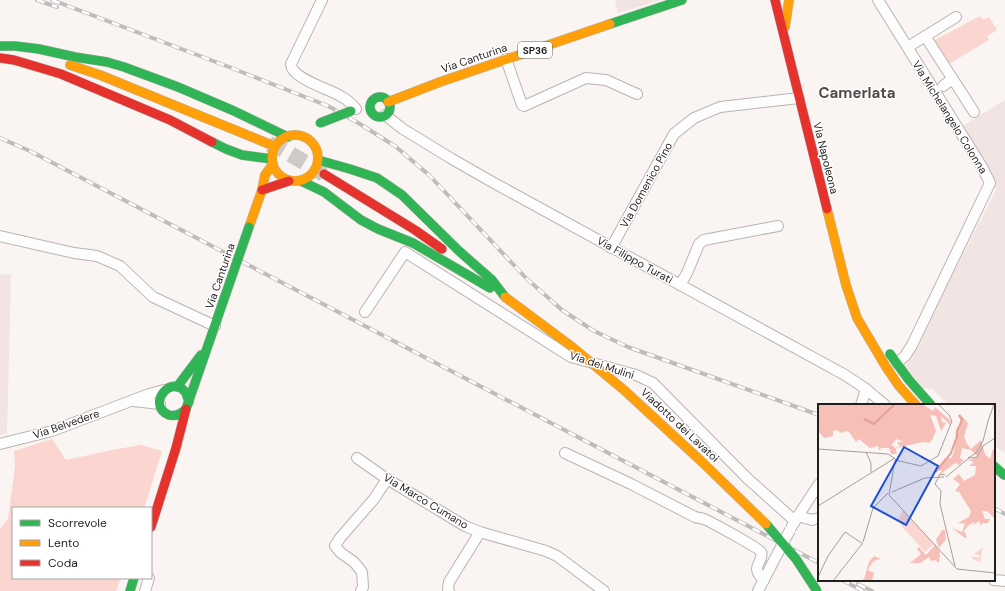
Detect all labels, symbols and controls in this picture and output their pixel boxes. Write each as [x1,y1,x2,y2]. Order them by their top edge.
street label: Via Canturina [439,40,509,76]
road number: SP36 [518,42,552,58]
street label: Via Michelangelo Colonna [909,58,991,176]
district label: Camerlata [818,83,896,103]
street label: Via Napoleona [810,121,842,195]
street label: Via Domenico Pino [617,140,675,230]
street label: Via Filippo Turati [595,233,675,287]
street label: Via Canturina [202,241,238,311]
street label: Via dei Mulini [568,348,636,382]
street label: Viadotto dei Lavatoi [638,385,722,465]
inset map [818,404,995,581]
street label: Via Belvedere [31,406,101,442]
street label: Via Marco Cumano [381,470,471,532]
legend [12,507,152,579]
text: Scorrevole [48,515,107,531]
text: Lento [48,535,79,551]
text: Coda [48,555,78,571]

